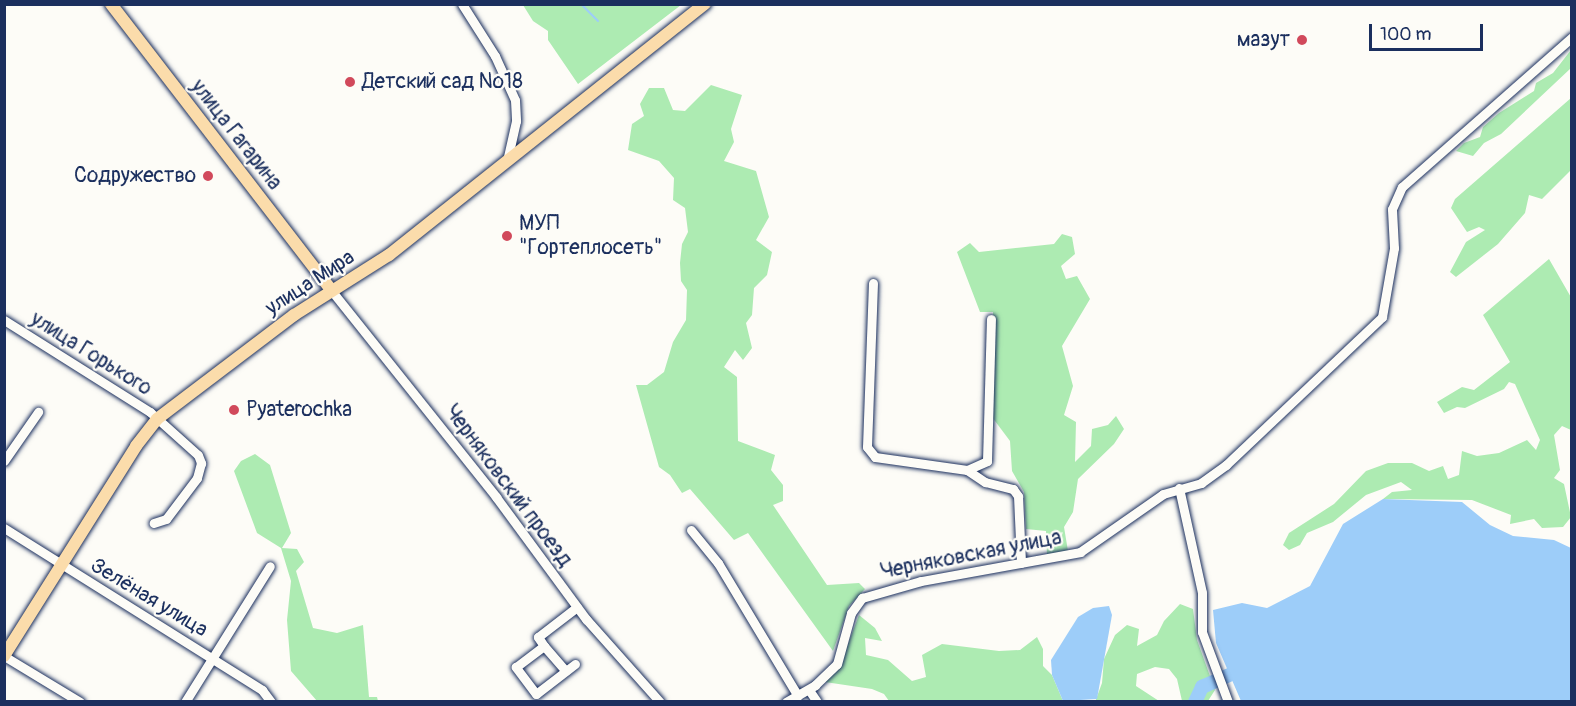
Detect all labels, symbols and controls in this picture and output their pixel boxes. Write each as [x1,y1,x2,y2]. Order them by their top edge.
scale bar [1372,12,1486,50]
text: 100 m [1380,23,1432,46]
place label: мазут [1237,27,1290,53]
marker: мазут [1295,33,1309,47]
place label: Детский сад №18 [362,69,523,95]
street label: улица Гагарина [185,75,287,195]
marker: Детский сад №18 [343,75,357,89]
place label: Содружество [74,163,196,189]
marker: Содружество [201,169,215,183]
place label: МУП "Гортеплосеть" [519,211,662,261]
marker: МУП "Гортеплосеть" [500,229,514,243]
street label: улица Мира [261,245,359,321]
street label: улица Горького [26,307,156,401]
place label: Pyaterochka [246,397,352,423]
street label: Черняковский проезд [439,400,577,572]
marker: Pyaterochka [227,403,241,417]
street label: Черняковская улица [878,525,1064,585]
street label: Зелёная улица [86,553,212,643]

